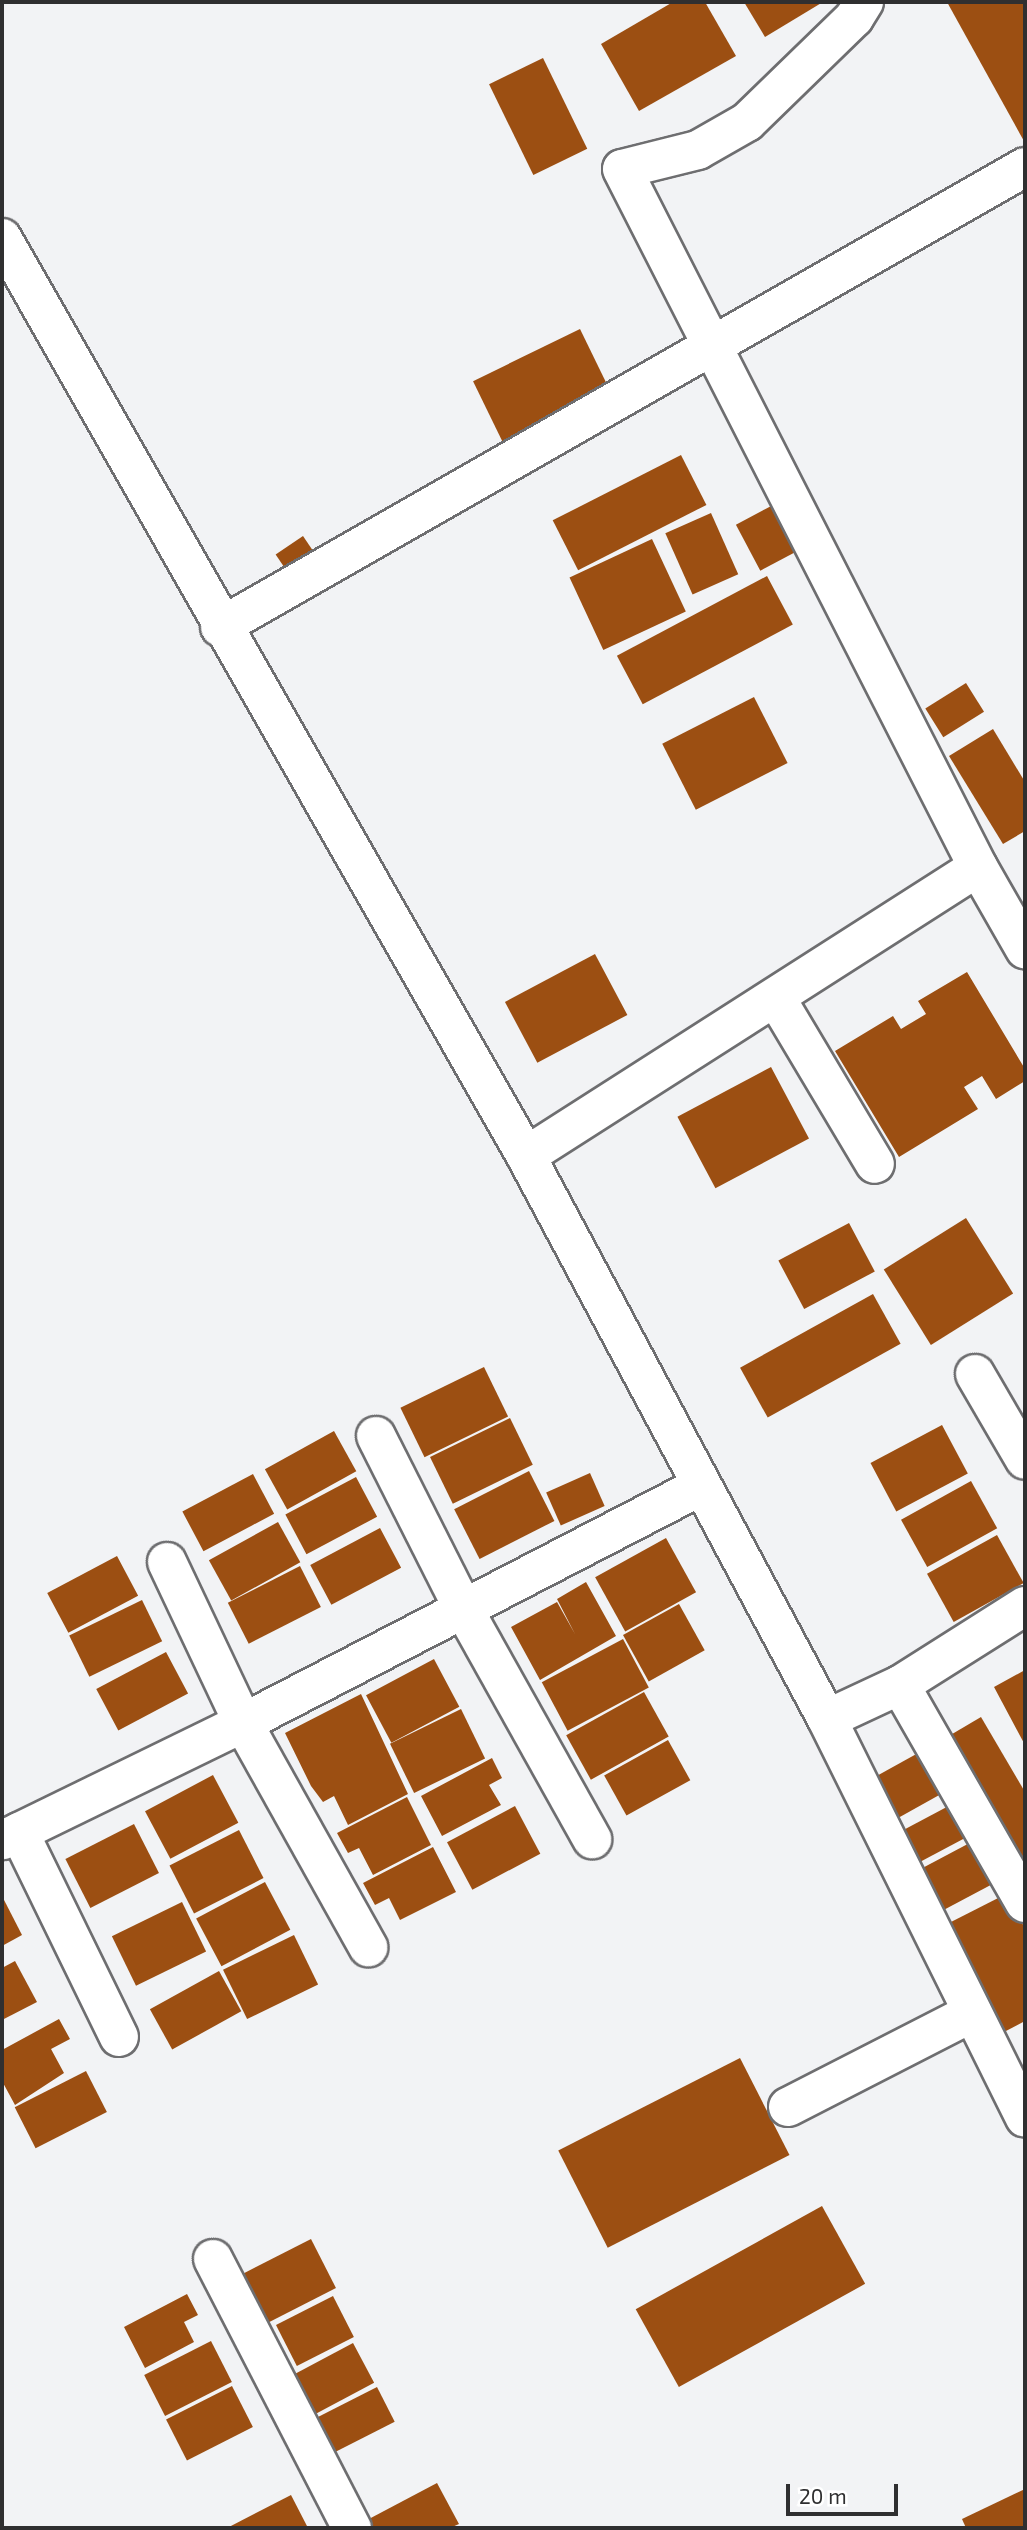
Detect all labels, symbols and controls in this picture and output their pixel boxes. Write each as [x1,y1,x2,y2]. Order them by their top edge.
scale bar [789,2470,901,2514]
text: 20 m [799,2483,847,2508]

